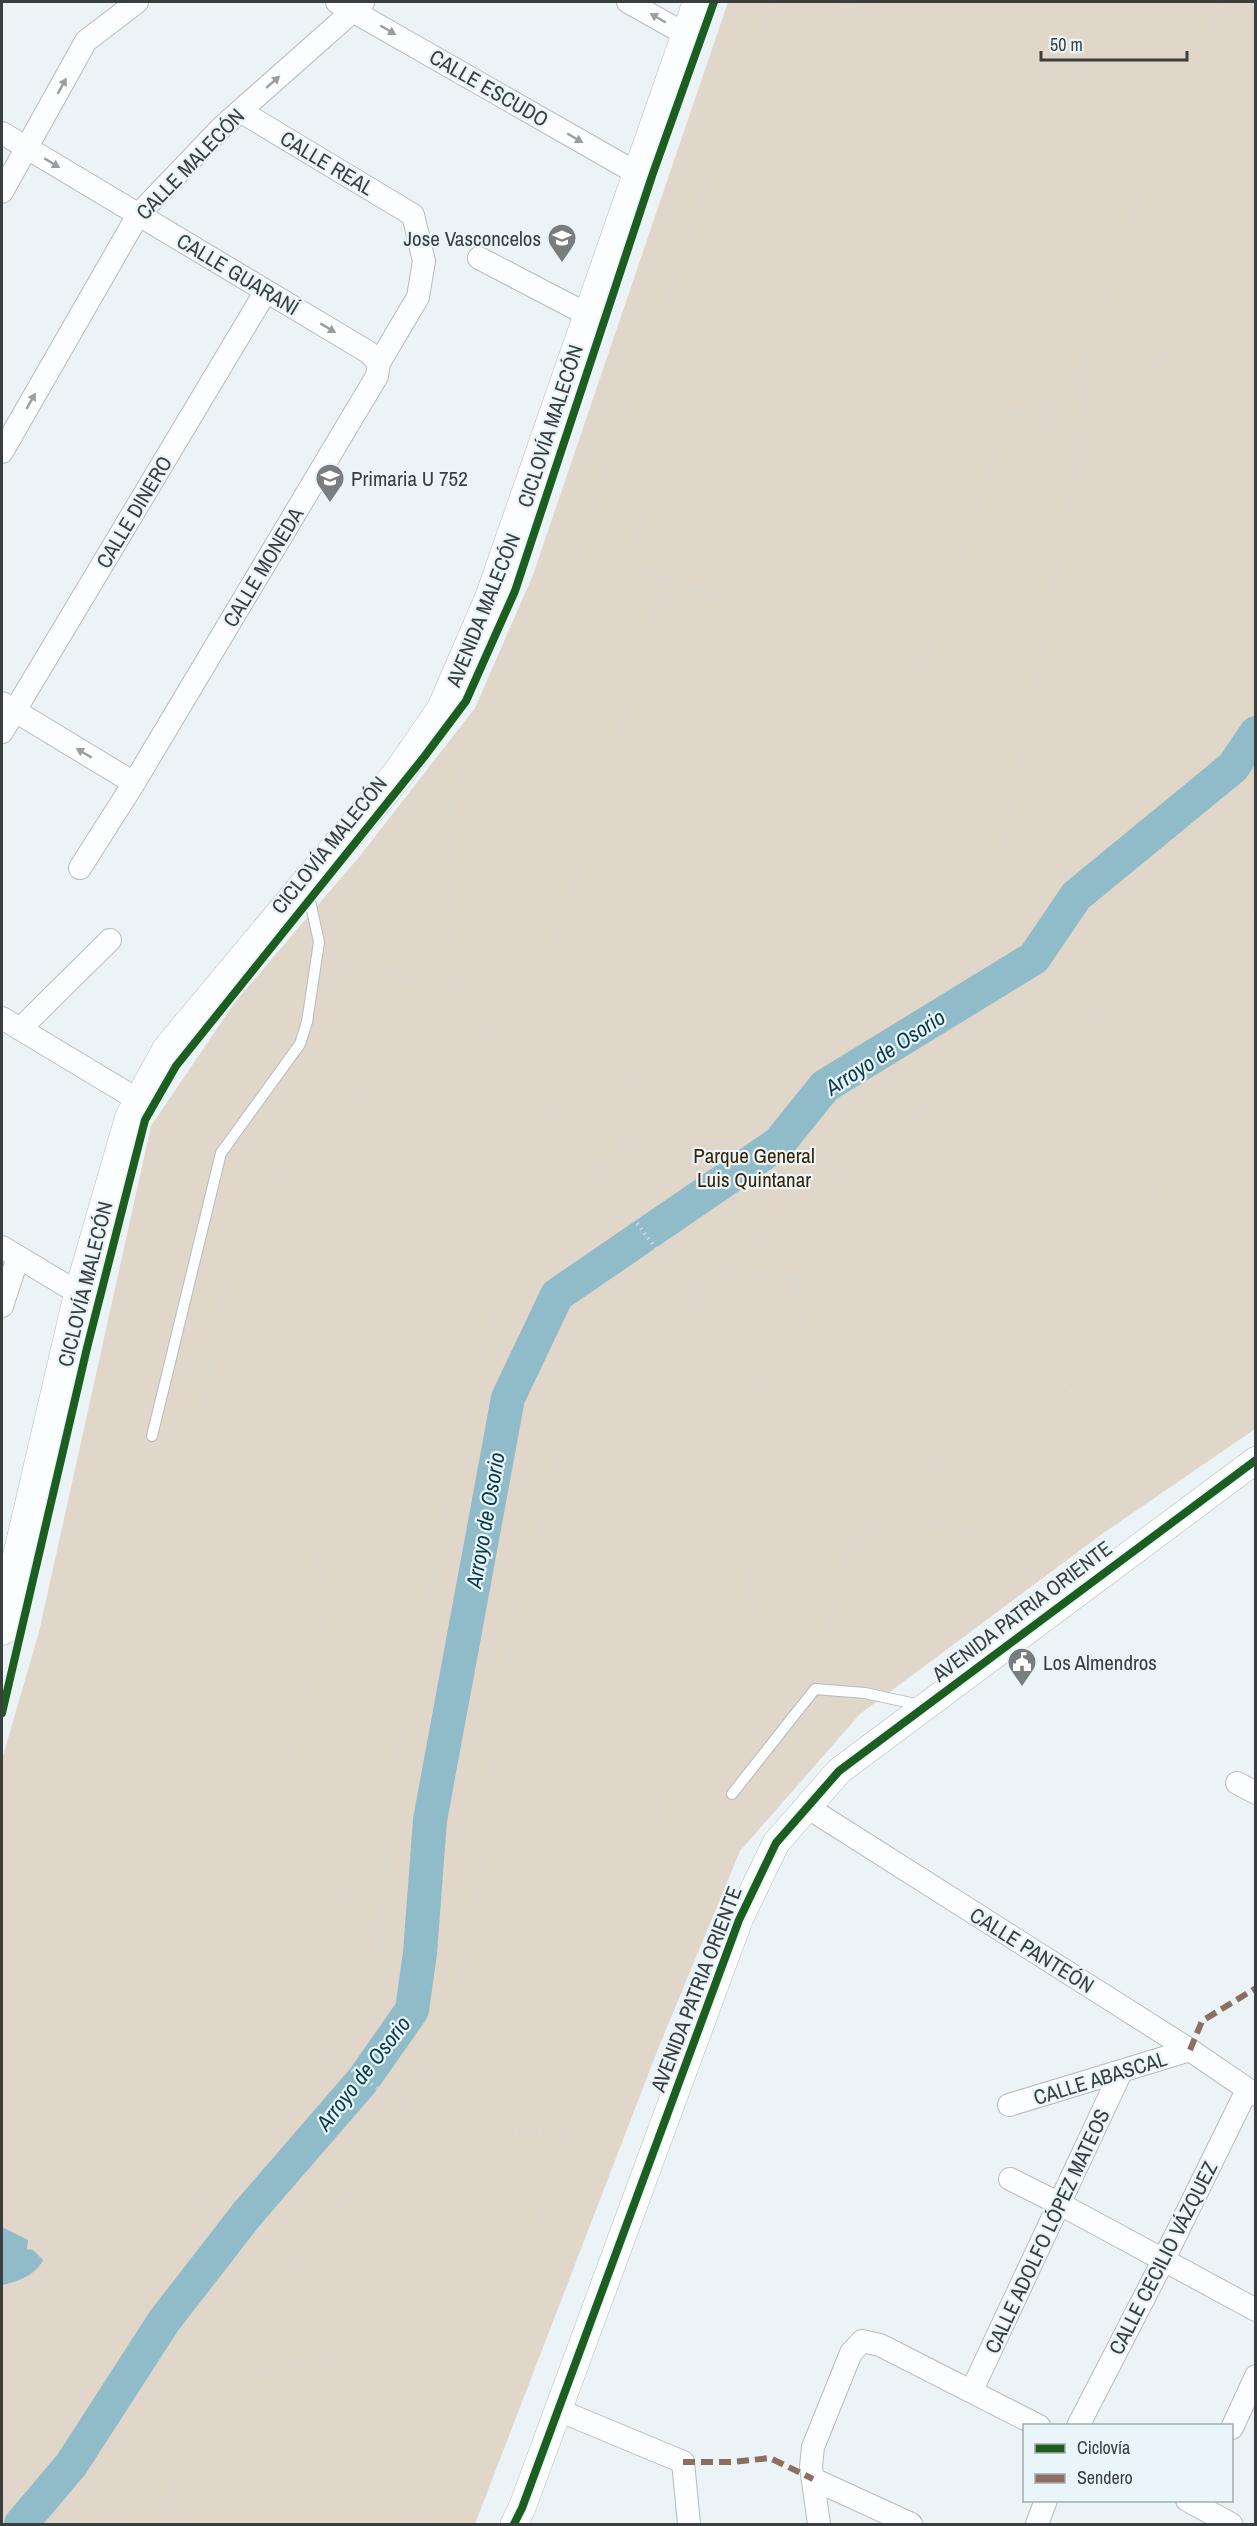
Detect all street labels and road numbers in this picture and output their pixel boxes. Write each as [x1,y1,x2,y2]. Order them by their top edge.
street label: CALLE ESCUDO [424,42,554,134]
street label: CALLE MALECÓN [129,102,251,226]
street label: CALLE REAL [275,124,380,203]
street label: CALLE GUARANÍ [171,226,305,322]
street label: CICLOVÍA MALECÓN [510,341,590,511]
street label: CALLE DINERO [89,450,179,574]
street label: CALLE MONEDA [216,501,310,632]
street label: AVENIDA MALECÓN [439,529,527,692]
street label: CICLOVÍA MALECÓN [264,770,394,920]
street label: CICLOVÍA MALECÓN [50,1198,120,1370]
street label: AVENIDA PATRIA ORIENTE [925,1534,1118,1689]
street label: AVENIDA PATRIA ORIENTE [643,1882,749,2097]
street label: CALLE PANTEÓN [964,1900,1100,2000]
street label: CALLE ABASCAL [1030,2044,1171,2112]
street label: CALLE ADOLFO LÓPEZ MATEOS [977,2104,1117,2358]
street label: CALLE CECILIO VÁZQUEZ [1102,2156,1225,2360]

